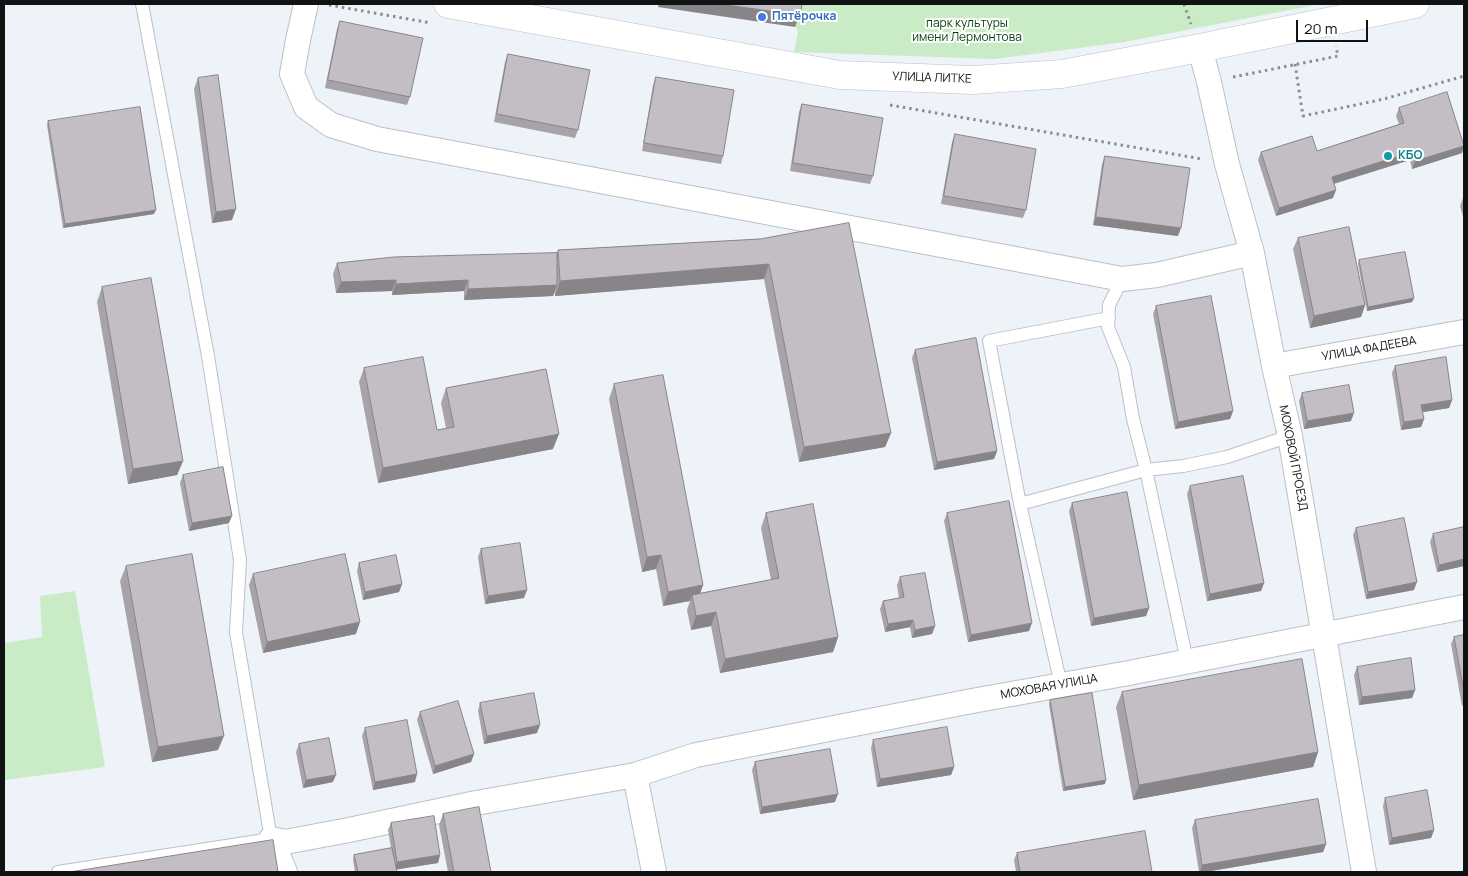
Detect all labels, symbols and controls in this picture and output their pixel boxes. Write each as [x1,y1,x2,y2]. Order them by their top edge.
place label: Пятёрочка [772,10,836,24]
scale bar [1298,10,1370,42]
marker: Пятёрочка [756,11,768,23]
park label: парк культуры имени Лермонтова [912,17,1022,45]
text: 20 m [1304,18,1337,39]
street label: УЛИЦА ЛИТКЕ [892,69,972,87]
place label: КБО [1398,149,1422,163]
marker: КБО [1382,150,1394,162]
street label: УЛИЦА ФАДЕЕВА [1321,334,1417,364]
street label: МОХОВОЙ ПРОЕЗД [1276,404,1310,512]
street label: МОХОВАЯ УЛИЦА [999,671,1099,703]

